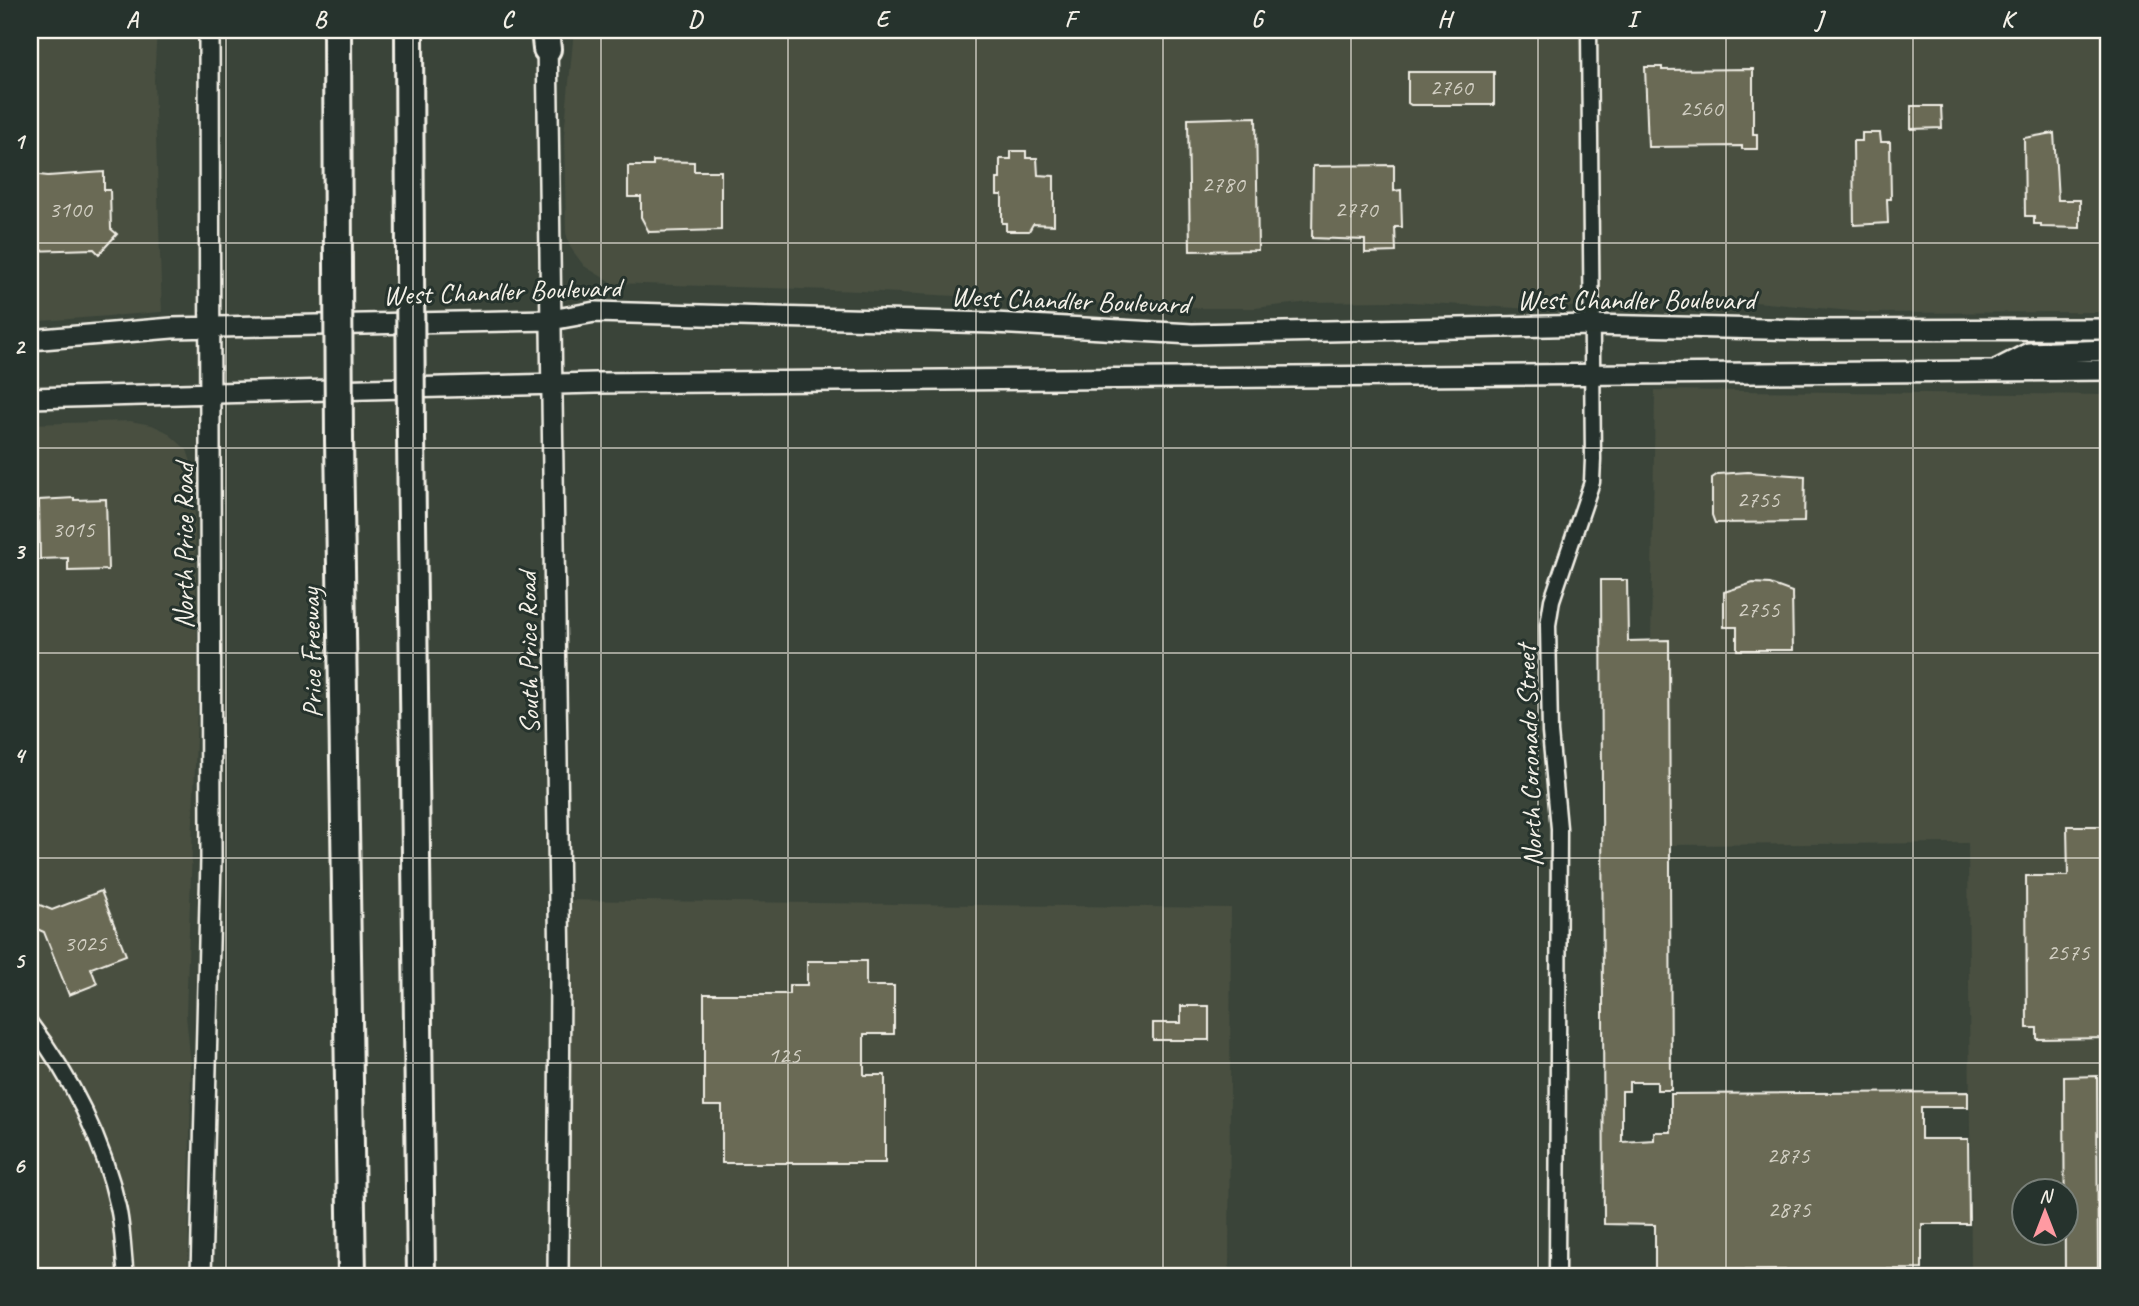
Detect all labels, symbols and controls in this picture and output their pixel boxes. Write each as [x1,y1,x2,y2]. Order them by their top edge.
text: A [126,5,140,34]
text: B [314,5,328,34]
text: C [502,5,516,34]
text: D [688,5,704,34]
text: E [876,5,892,34]
text: F [1065,5,1081,34]
text: G [1251,5,1266,34]
text: H [1437,5,1455,34]
text: I [1627,5,1642,34]
text: J [1813,5,1826,34]
text: K [2001,5,2017,34]
house number: 2760 [1429,72,1475,102]
house number: 2560 [1679,93,1725,123]
text: 1 [14,127,27,156]
house number: 2780 [1201,169,1247,199]
house number: 3100 [48,194,94,224]
house number: 2770 [1334,194,1380,224]
street label: West Chandler Boulevard [382,269,626,313]
street label: West Chandler Boulevard [950,278,1194,322]
street label: West Chandler Boulevard [1517,282,1759,317]
text: 2 [14,332,27,361]
street label: North Price Road [166,459,201,629]
house number: 2755 [1736,484,1781,514]
house number: 3015 [51,514,96,544]
text: 3 [14,537,27,566]
street label: South Price Road [509,568,547,735]
street label: Price Freeway [292,585,330,719]
house number: 2755 [1736,594,1781,624]
street label: North Coronado Street [1508,641,1550,868]
text: 4 [14,741,27,770]
house number: 3025 [63,928,108,958]
house number: 2575 [2046,937,2091,967]
text: 5 [14,946,26,975]
house number: 125 [768,1040,801,1070]
house number: 2875 [1766,1140,1811,1170]
text: 6 [14,1151,27,1180]
north arrow [2010,1176,2080,1246]
text: N [2039,1184,2054,1208]
house number: 2875 [1767,1194,1812,1224]

